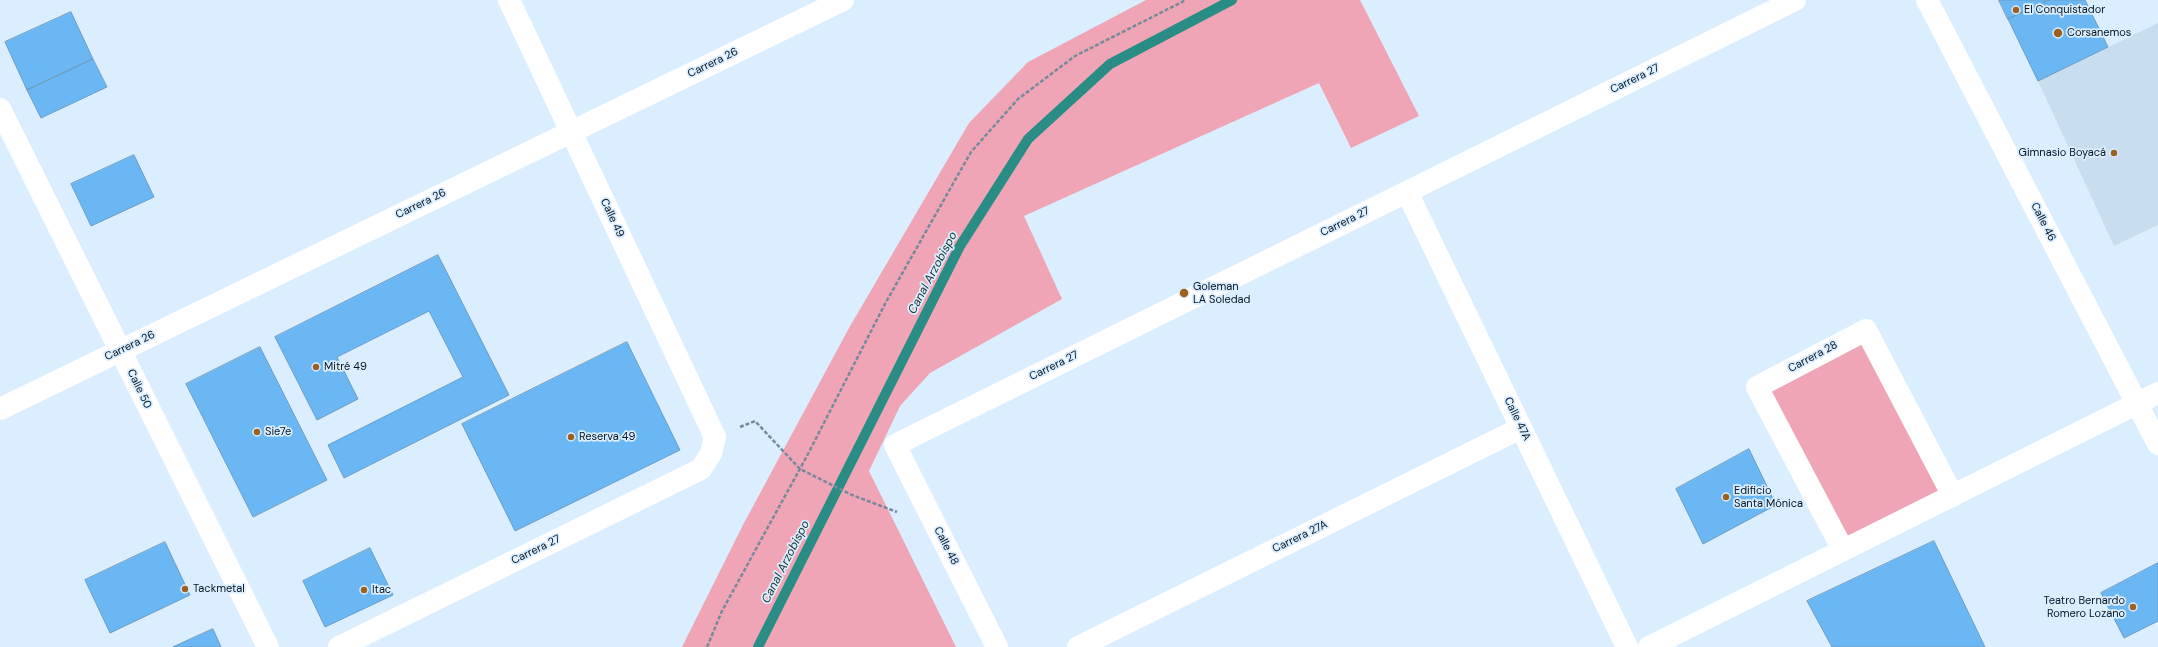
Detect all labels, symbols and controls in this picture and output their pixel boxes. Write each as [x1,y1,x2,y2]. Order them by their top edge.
place label: El Conquistador [2024,3,2105,17]
marker: El Conquistador [2011,5,2021,15]
place label: Corsanemos [2067,26,2131,40]
marker: Corsanemos [2052,27,2064,39]
street label: Carrera 26 [686,45,740,81]
street label: Carrera 27 [1608,61,1662,97]
place label: Gimnasio Boyacá [2019,146,2106,160]
marker: Gimnasio Boyacá [2109,148,2119,158]
street label: Carrera 26 [394,186,448,222]
street label: Calle 49 [597,196,627,240]
street label: Calle 46 [2028,200,2058,244]
street label: Carrera 27 [1318,204,1372,240]
water label: Canal Arzobispo [905,229,961,317]
place label: Goleman LA Soledad [1193,280,1250,306]
marker: Goleman LA Soledad [1178,287,1190,299]
street label: Carrera 26 [103,328,157,364]
street label: Carrera 28 [1786,339,1840,375]
street label: Carrera 27 [1027,348,1081,384]
place label: Mitré 49 [324,360,367,374]
marker: Mitré 49 [311,362,321,372]
street label: Calle 50 [124,367,154,411]
street label: Calle 47A [1501,395,1533,443]
place label: Sie7e [265,425,291,439]
marker: Sie7e [252,427,262,437]
place label: Reserva 49 [579,430,635,444]
marker: Reserva 49 [566,432,576,442]
place label: Edificio Santa Mónica [1734,484,1803,510]
marker: Edificio Santa Mónica [1721,492,1731,502]
water label: Canal Arzobispo [759,518,813,606]
street label: Carrera 27A [1270,518,1330,556]
street label: Calle 48 [931,525,961,567]
street label: Carrera 27 [509,532,563,568]
place label: Tackmetal [193,582,245,596]
place label: Itac [372,583,391,597]
marker: Tackmetal [180,584,190,594]
marker: Itac [359,585,369,595]
place label: Teatro Bernardo Romero Lozano [2044,594,2125,620]
marker: Teatro Bernardo Romero Lozano [2128,602,2138,612]

